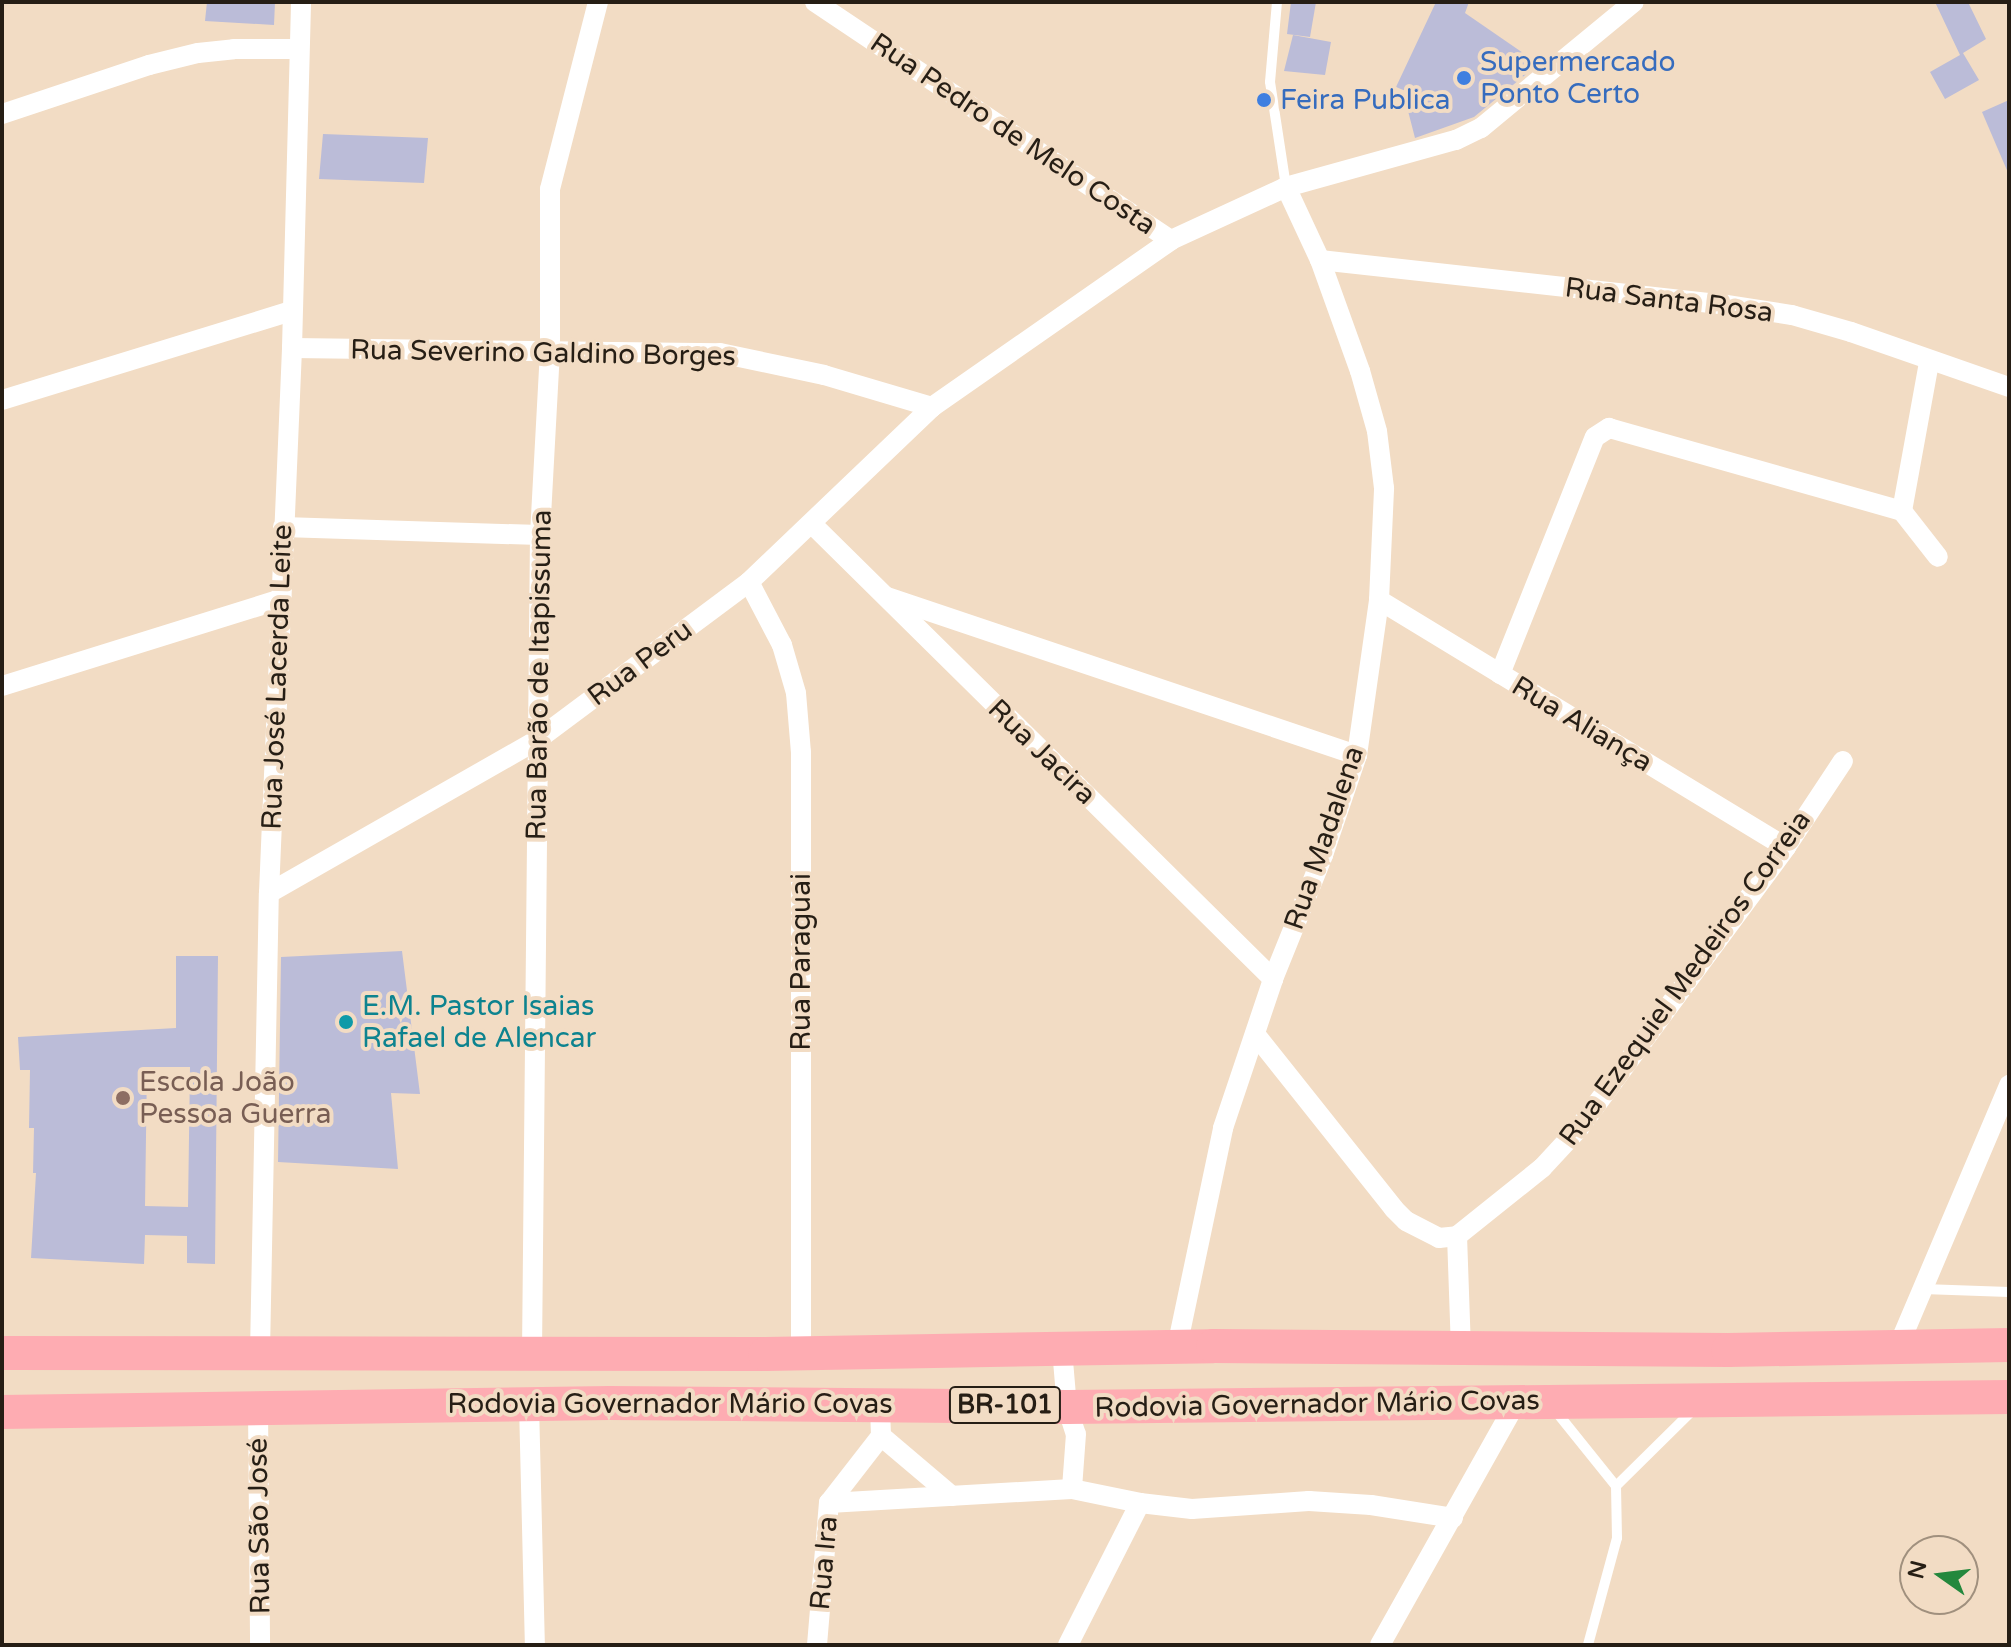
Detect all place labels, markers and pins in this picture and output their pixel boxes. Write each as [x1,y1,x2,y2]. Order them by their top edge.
place label: Supermercado Ponto Certo [1480,45,1675,111]
marker: Supermercado Ponto Certo [1455,69,1473,87]
place label: Feira Publica [1280,83,1450,117]
marker: Feira Publica [1255,91,1273,109]
place label: E.M. Pastor Isaias Rafael de Alencar [362,989,596,1055]
marker: E.M. Pastor Isaias Rafael de Alencar [337,1013,355,1031]
place label: Escola João Pessoa Guerra [139,1065,331,1131]
marker: Escola João Pessoa Guerra [114,1089,132,1107]

